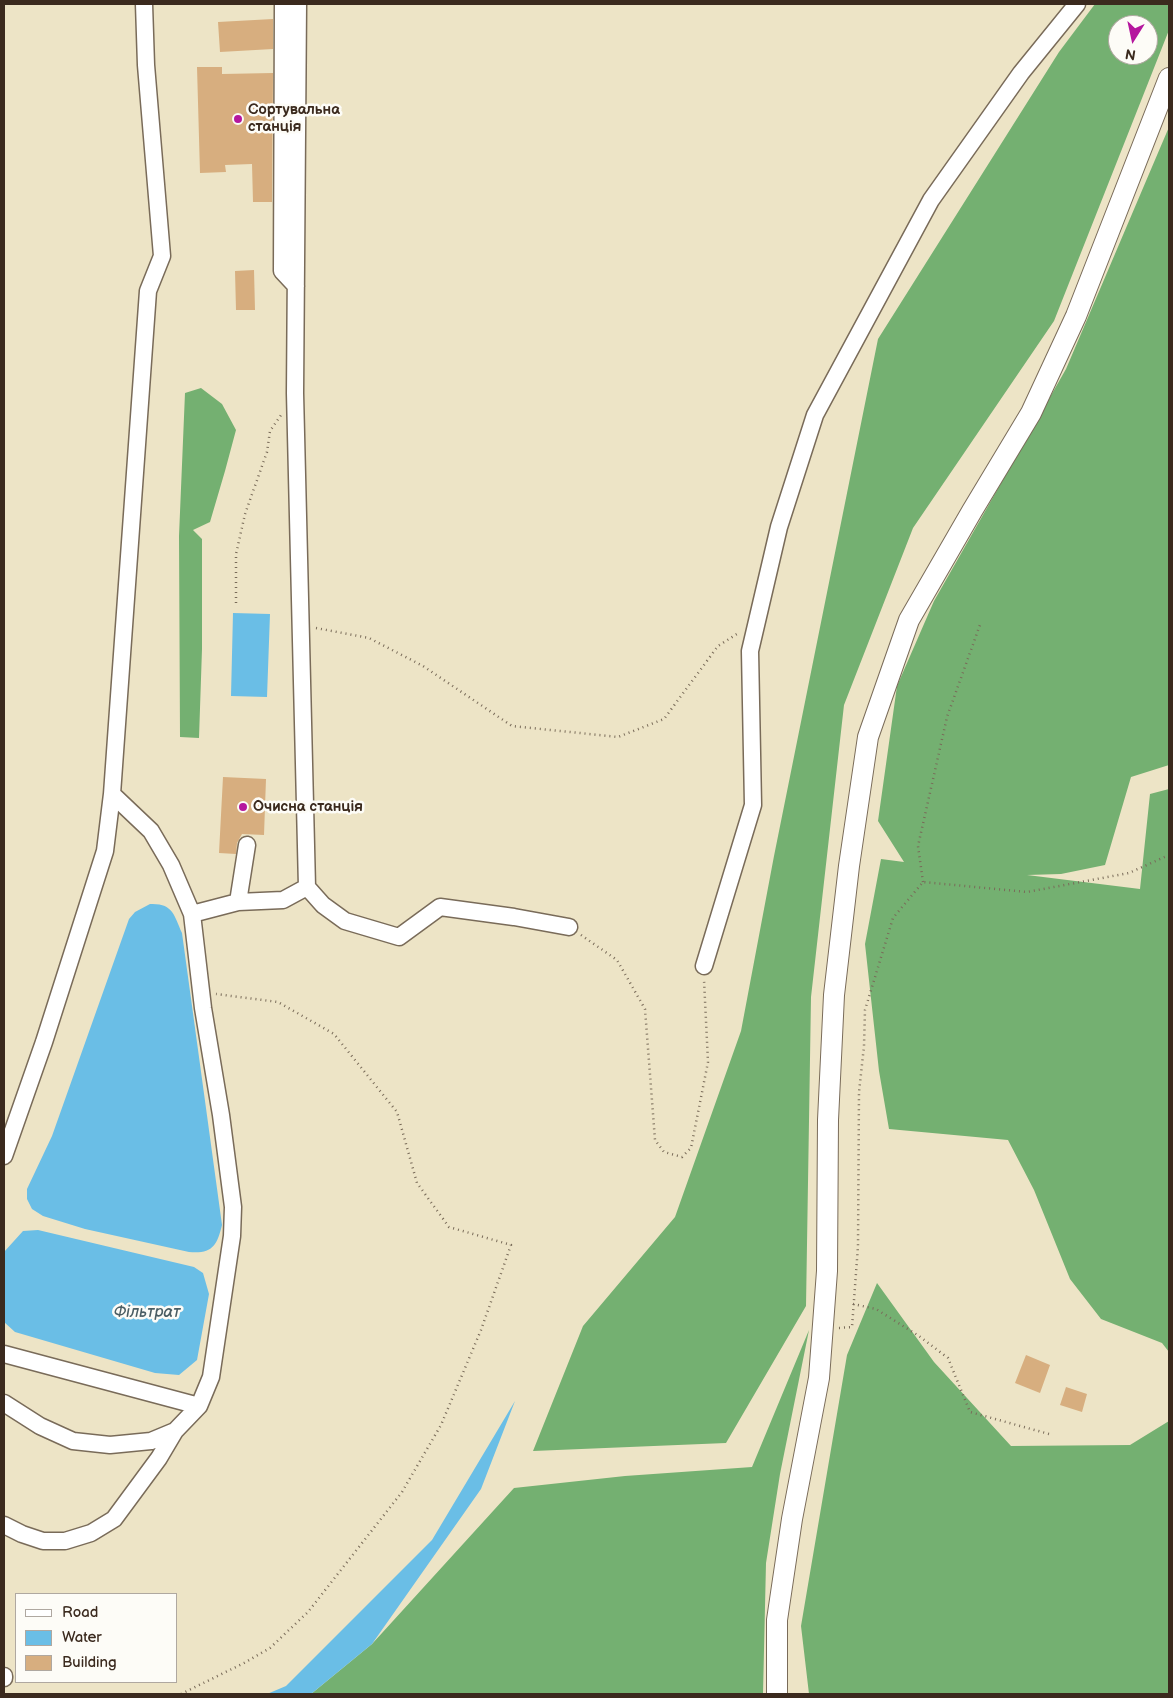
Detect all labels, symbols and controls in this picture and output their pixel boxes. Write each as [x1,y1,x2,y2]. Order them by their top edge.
north arrow [1108,15,1158,65]
text: N [1124,45,1137,64]
place label: Сортувальна станція [248,101,340,136]
marker: Сортувальна станція [232,113,244,125]
place label: Очисна станція [253,798,363,816]
marker: Очисна станція [237,801,249,813]
water label: Фільтрат [114,1303,180,1323]
legend [15,1593,178,1683]
text: Road [62,1603,98,1622]
text: Water [62,1628,102,1647]
text: Building [62,1653,117,1672]

